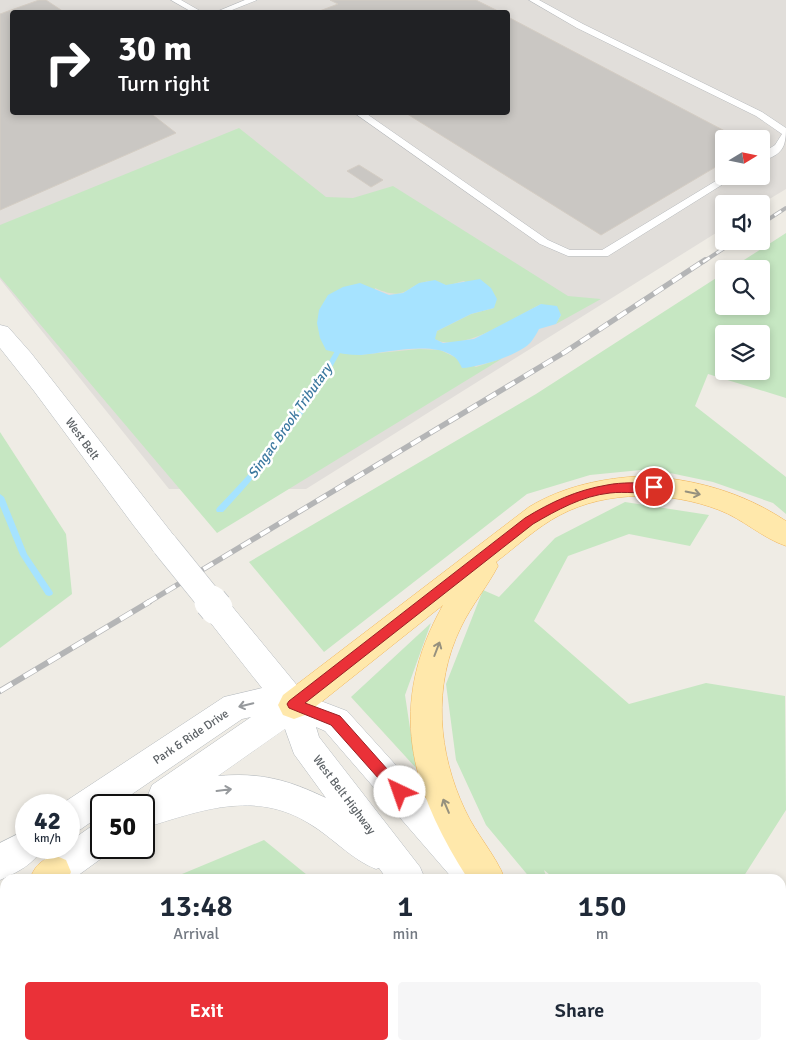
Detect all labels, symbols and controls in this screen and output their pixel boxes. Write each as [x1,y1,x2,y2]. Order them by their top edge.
text: 30 m [118,27,192,70]
icon: right [35,30,100,95]
text: Turn right [118,70,210,97]
north arrow [715,130,770,185]
map controls [715,130,770,380]
button: sound [715,195,770,250]
button: search [715,260,770,315]
button: layers [715,325,770,380]
water label: Singac Brook Tributary [244,359,337,481]
street label: West Belt [62,415,102,463]
pin [633,466,675,508]
icon: arrive [640,473,668,501]
one-way arrow [685,488,701,498]
one-way arrow [433,642,442,657]
one-way arrow [238,701,254,710]
street label: Park & Ride Drive [150,706,232,768]
street label: West Belt Highway [309,752,379,838]
position arrow [373,765,425,817]
one-way arrow [216,785,232,795]
speed limit sign: 50 [90,794,155,859]
one-way arrow [441,799,451,814]
text: 42 [34,805,61,836]
text: km/h [34,831,61,846]
text: 13:48 [160,888,233,925]
text: 1 [397,888,413,925]
text: 150 [578,888,626,925]
text: Arrival [173,924,219,944]
text: min [392,924,418,944]
text: m [596,924,608,944]
button: Exit [25,982,388,1040]
button: Share [398,982,761,1040]

